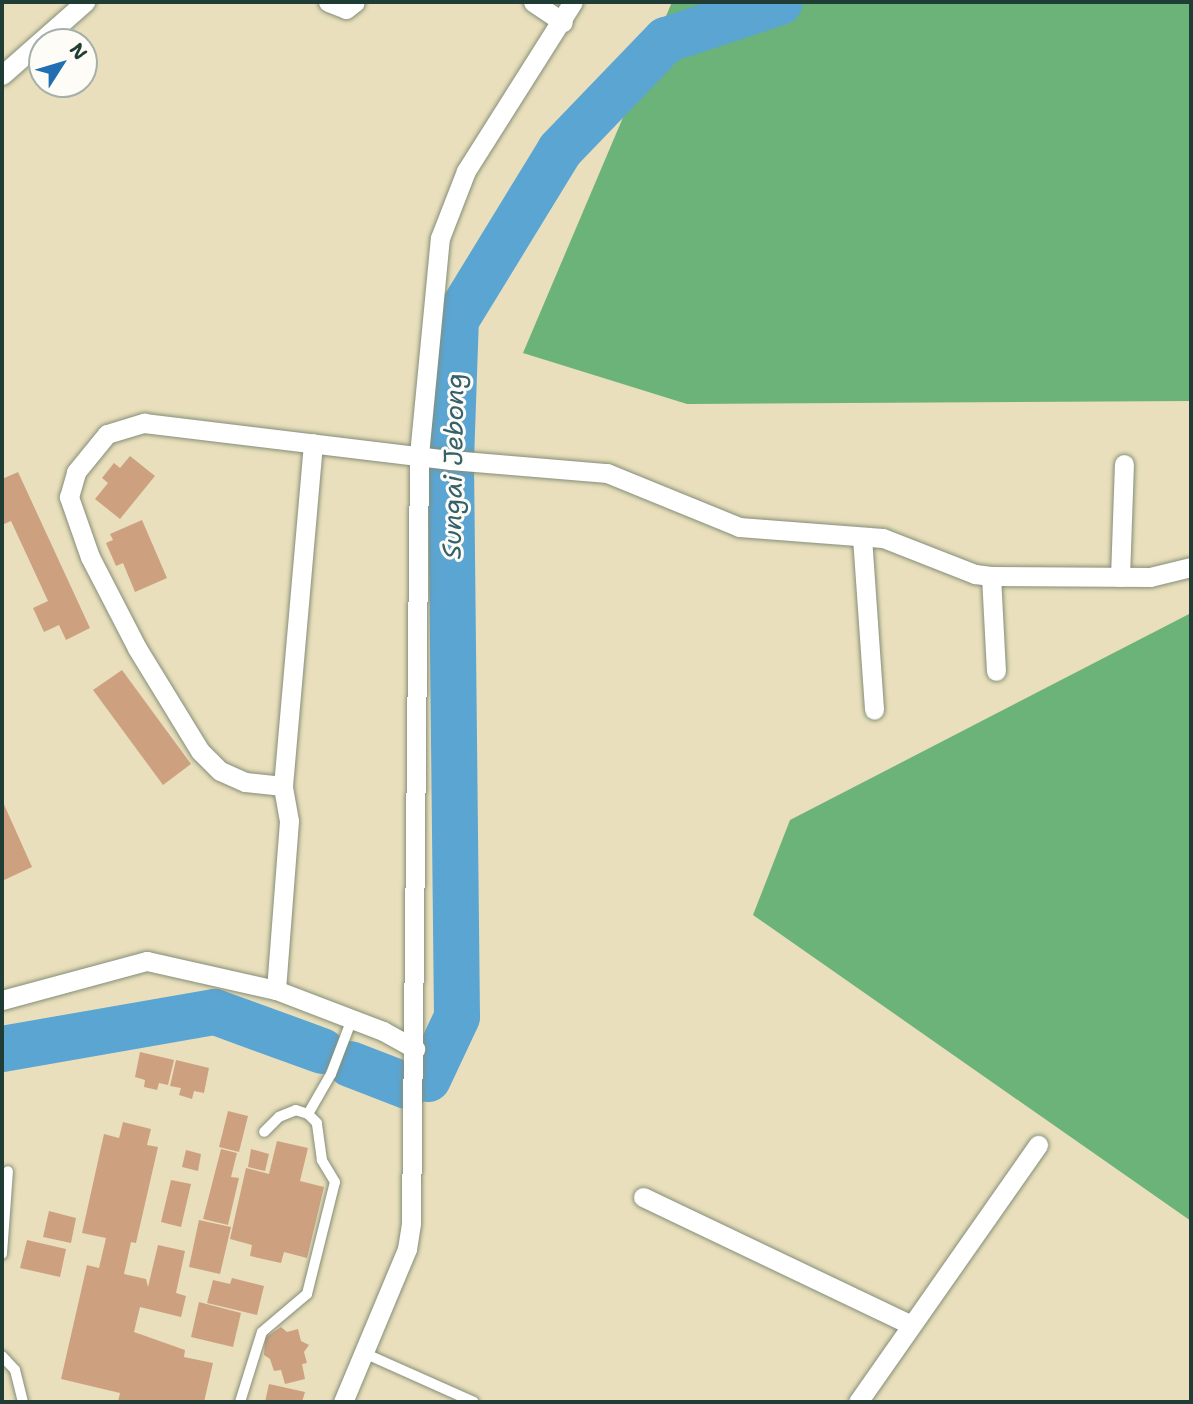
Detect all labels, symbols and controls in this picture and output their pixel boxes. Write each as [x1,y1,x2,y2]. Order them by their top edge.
north arrow [28,28,98,98]
text: N [64,38,93,65]
water label: Sungai Jebong [436,373,470,559]

